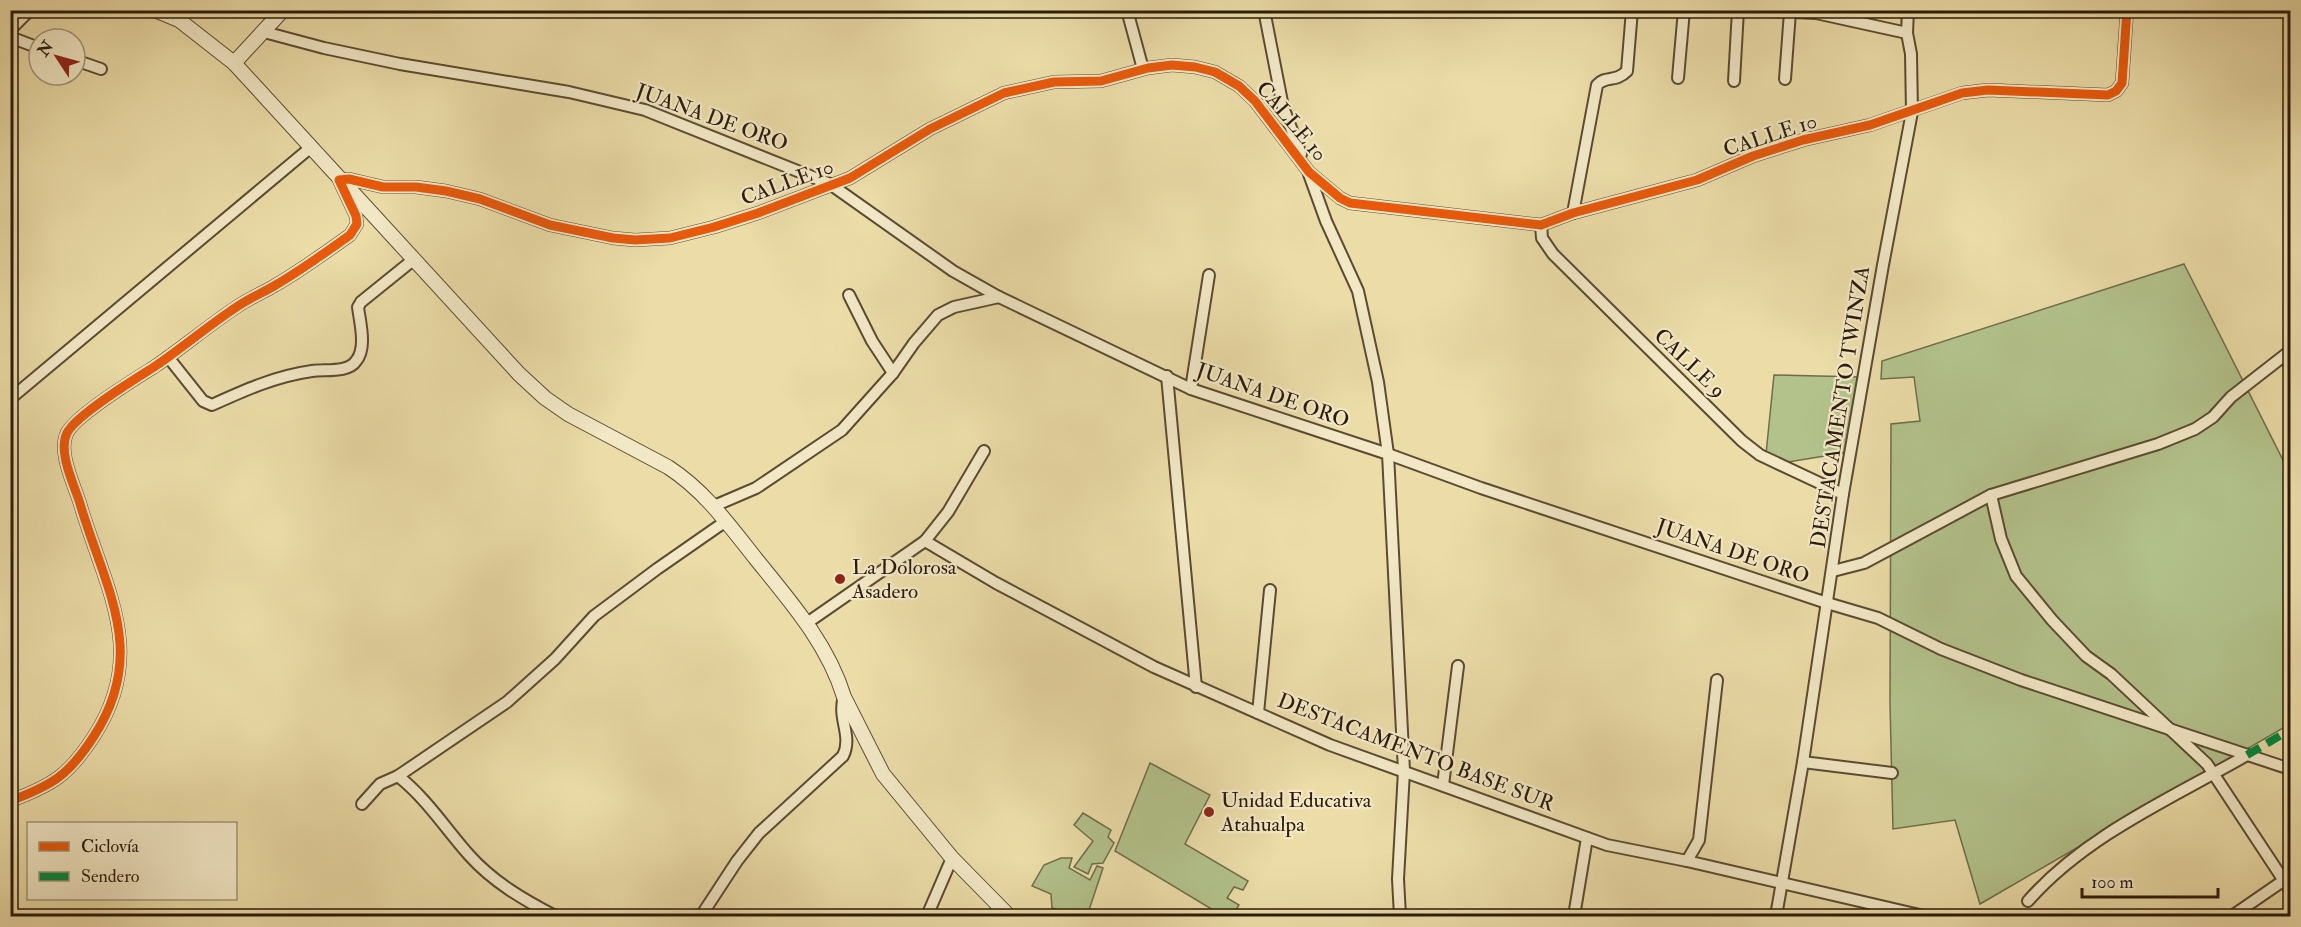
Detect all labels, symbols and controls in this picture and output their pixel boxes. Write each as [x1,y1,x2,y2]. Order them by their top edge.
north arrow [27,27,87,87]
text: N [33,37,58,61]
street label: CALLE 10 [1250,76,1333,167]
street label: JUANA DE ORO [631,77,792,158]
street label: CALLE 10 [1720,108,1820,163]
street label: CALLE 10 [737,153,837,212]
street label: DESTACAMENTO TWINZA [1805,264,1876,550]
street label: CALLE 9 [1648,323,1731,404]
street label: JUANA DE ORO [1192,356,1353,434]
street label: JUANA DE ORO [1652,512,1813,590]
place label: La Dolorosa Asadero [851,554,957,605]
marker: La Dolorosa Asadero [833,572,847,586]
street label: DESTACAMENTO BASE SUR [1274,687,1559,818]
place label: Unidad Educativa Atahualpa [1220,787,1372,838]
marker: Unidad Educativa Atahualpa [1202,805,1216,819]
legend [27,822,237,900]
text: Ciclovía [81,835,140,858]
scale bar [2082,861,2218,899]
text: Sendero [81,865,140,888]
text: 100 m [2091,871,2134,894]

